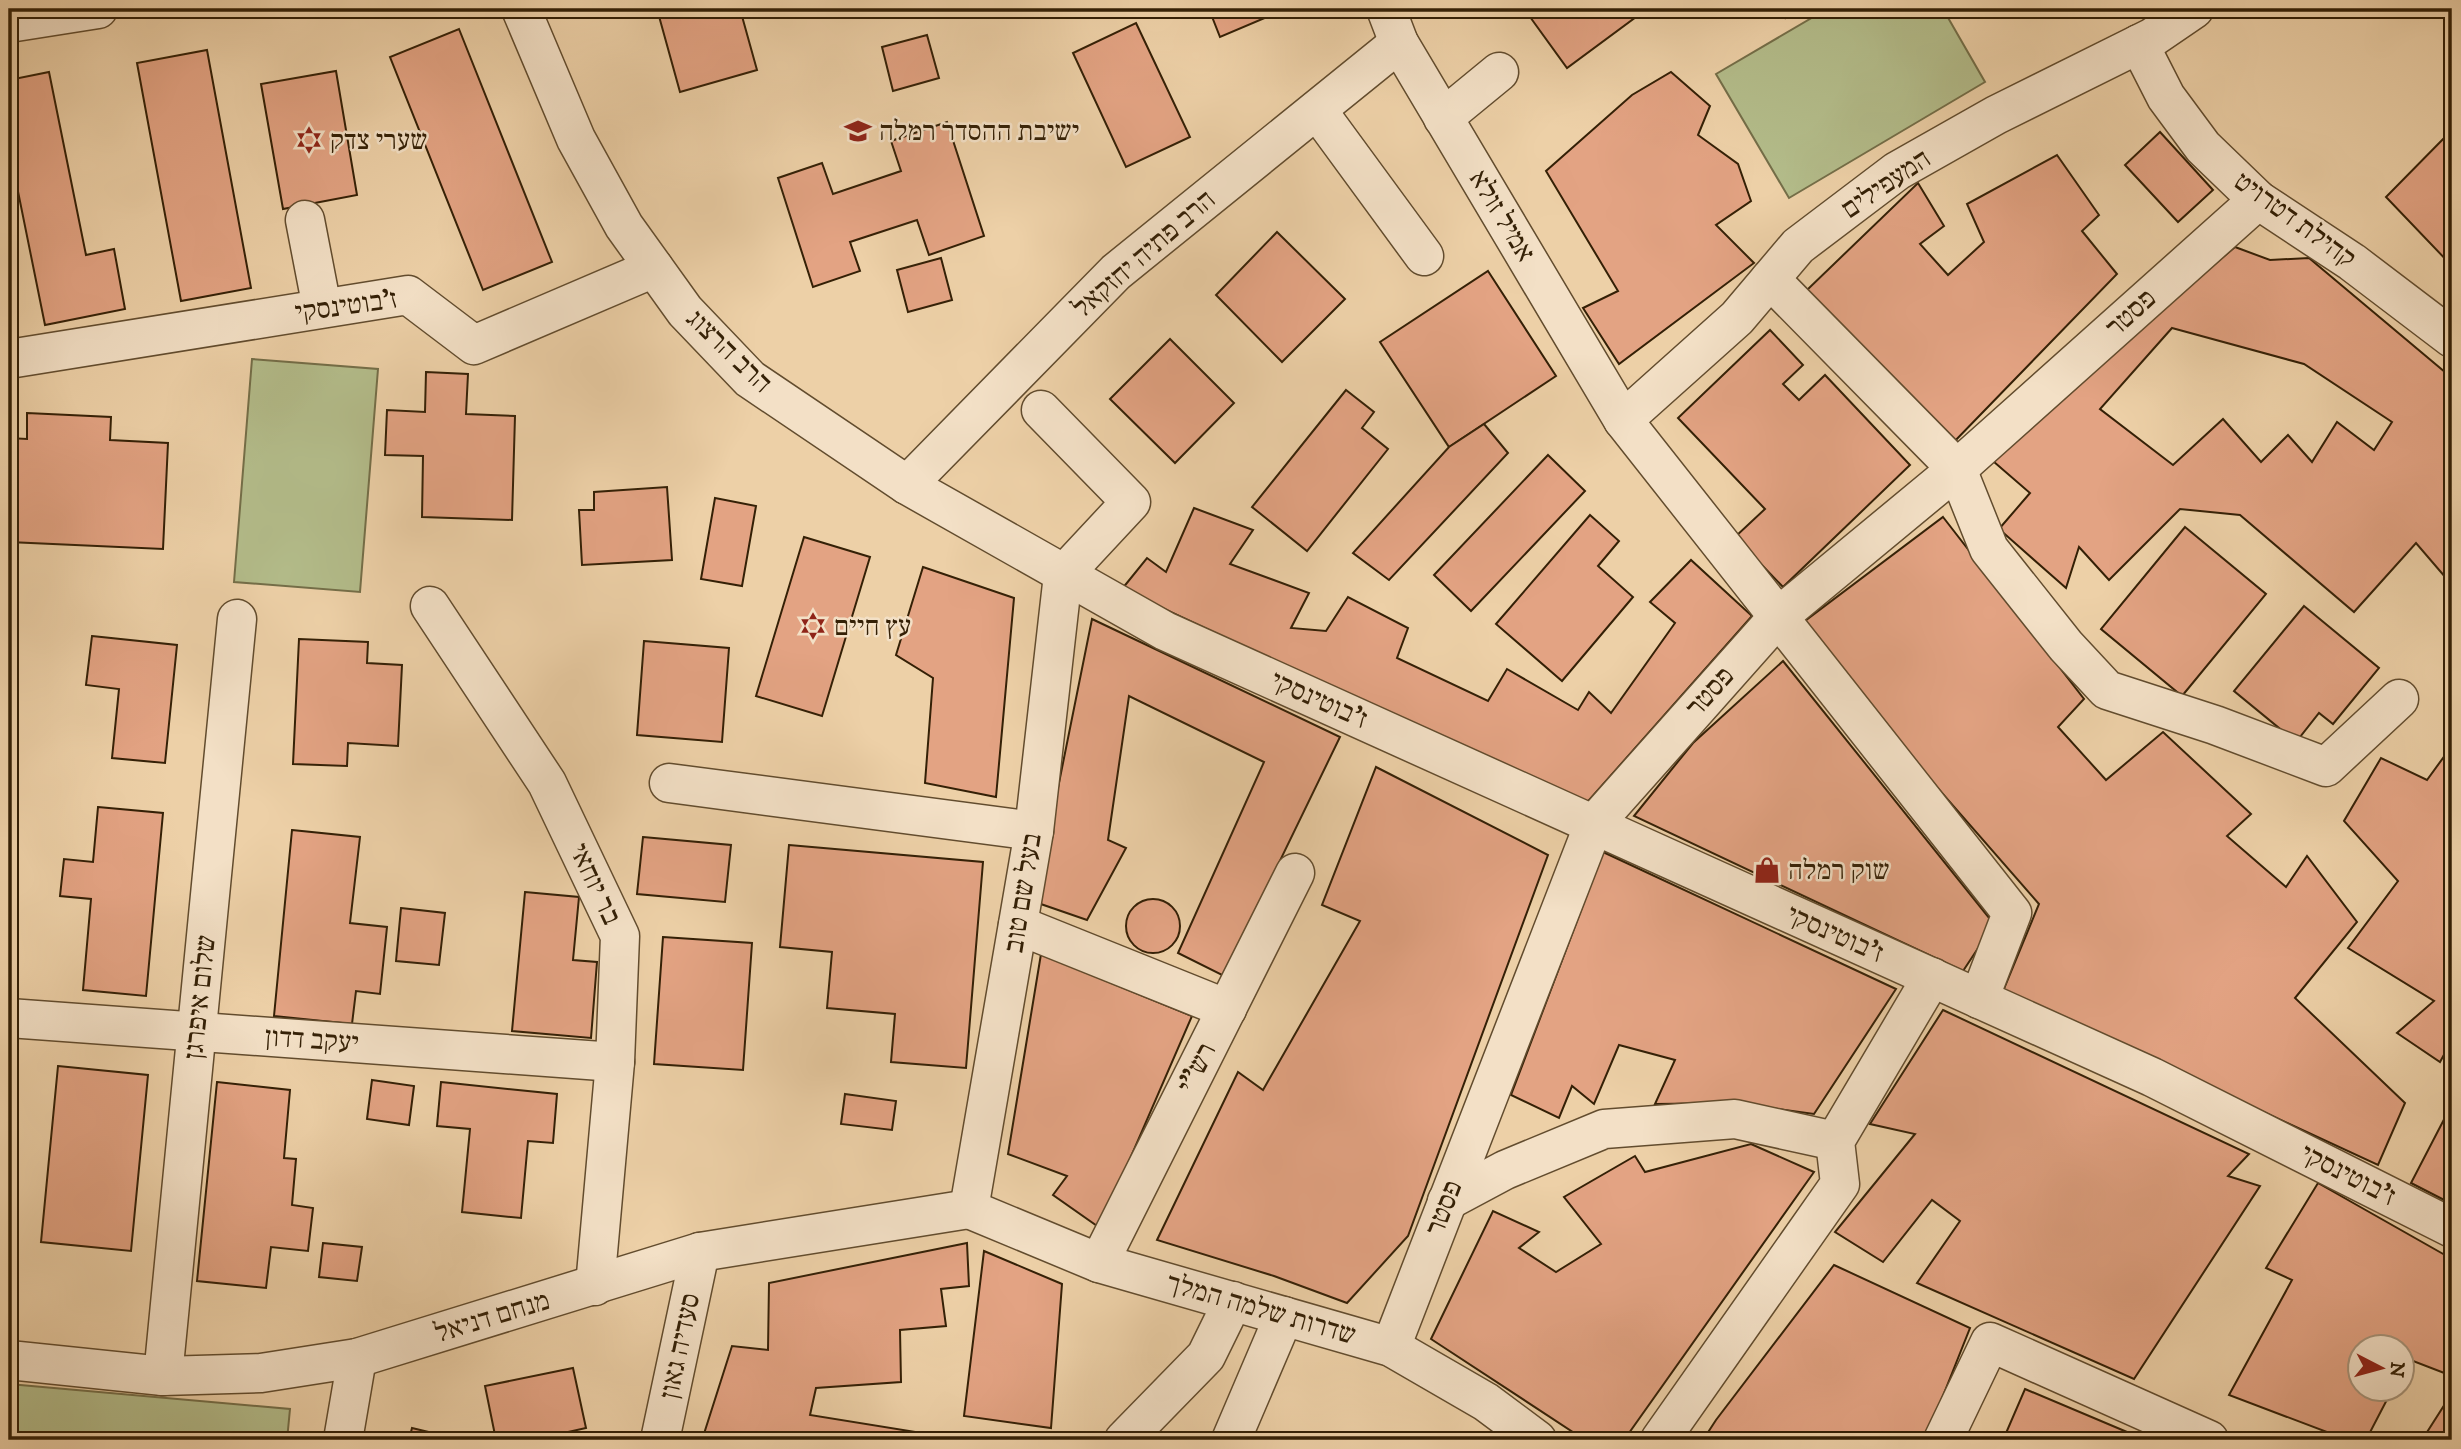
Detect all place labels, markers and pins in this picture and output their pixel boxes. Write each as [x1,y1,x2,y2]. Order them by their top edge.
place label: ישיבת ההסדר רמלה [879,114,1079,149]
school or university icon: ישיבת ההסדר רמלה [843,116,873,146]
place label: שערי צדק [330,123,427,158]
synagogue icon: שערי צדק [294,125,324,155]
place label: עץ חיים [834,609,911,644]
synagogue icon: עץ חיים [798,611,828,641]
place label: שוק רמלה [1788,853,1890,888]
shop icon: שוק רמלה [1752,855,1782,885]

